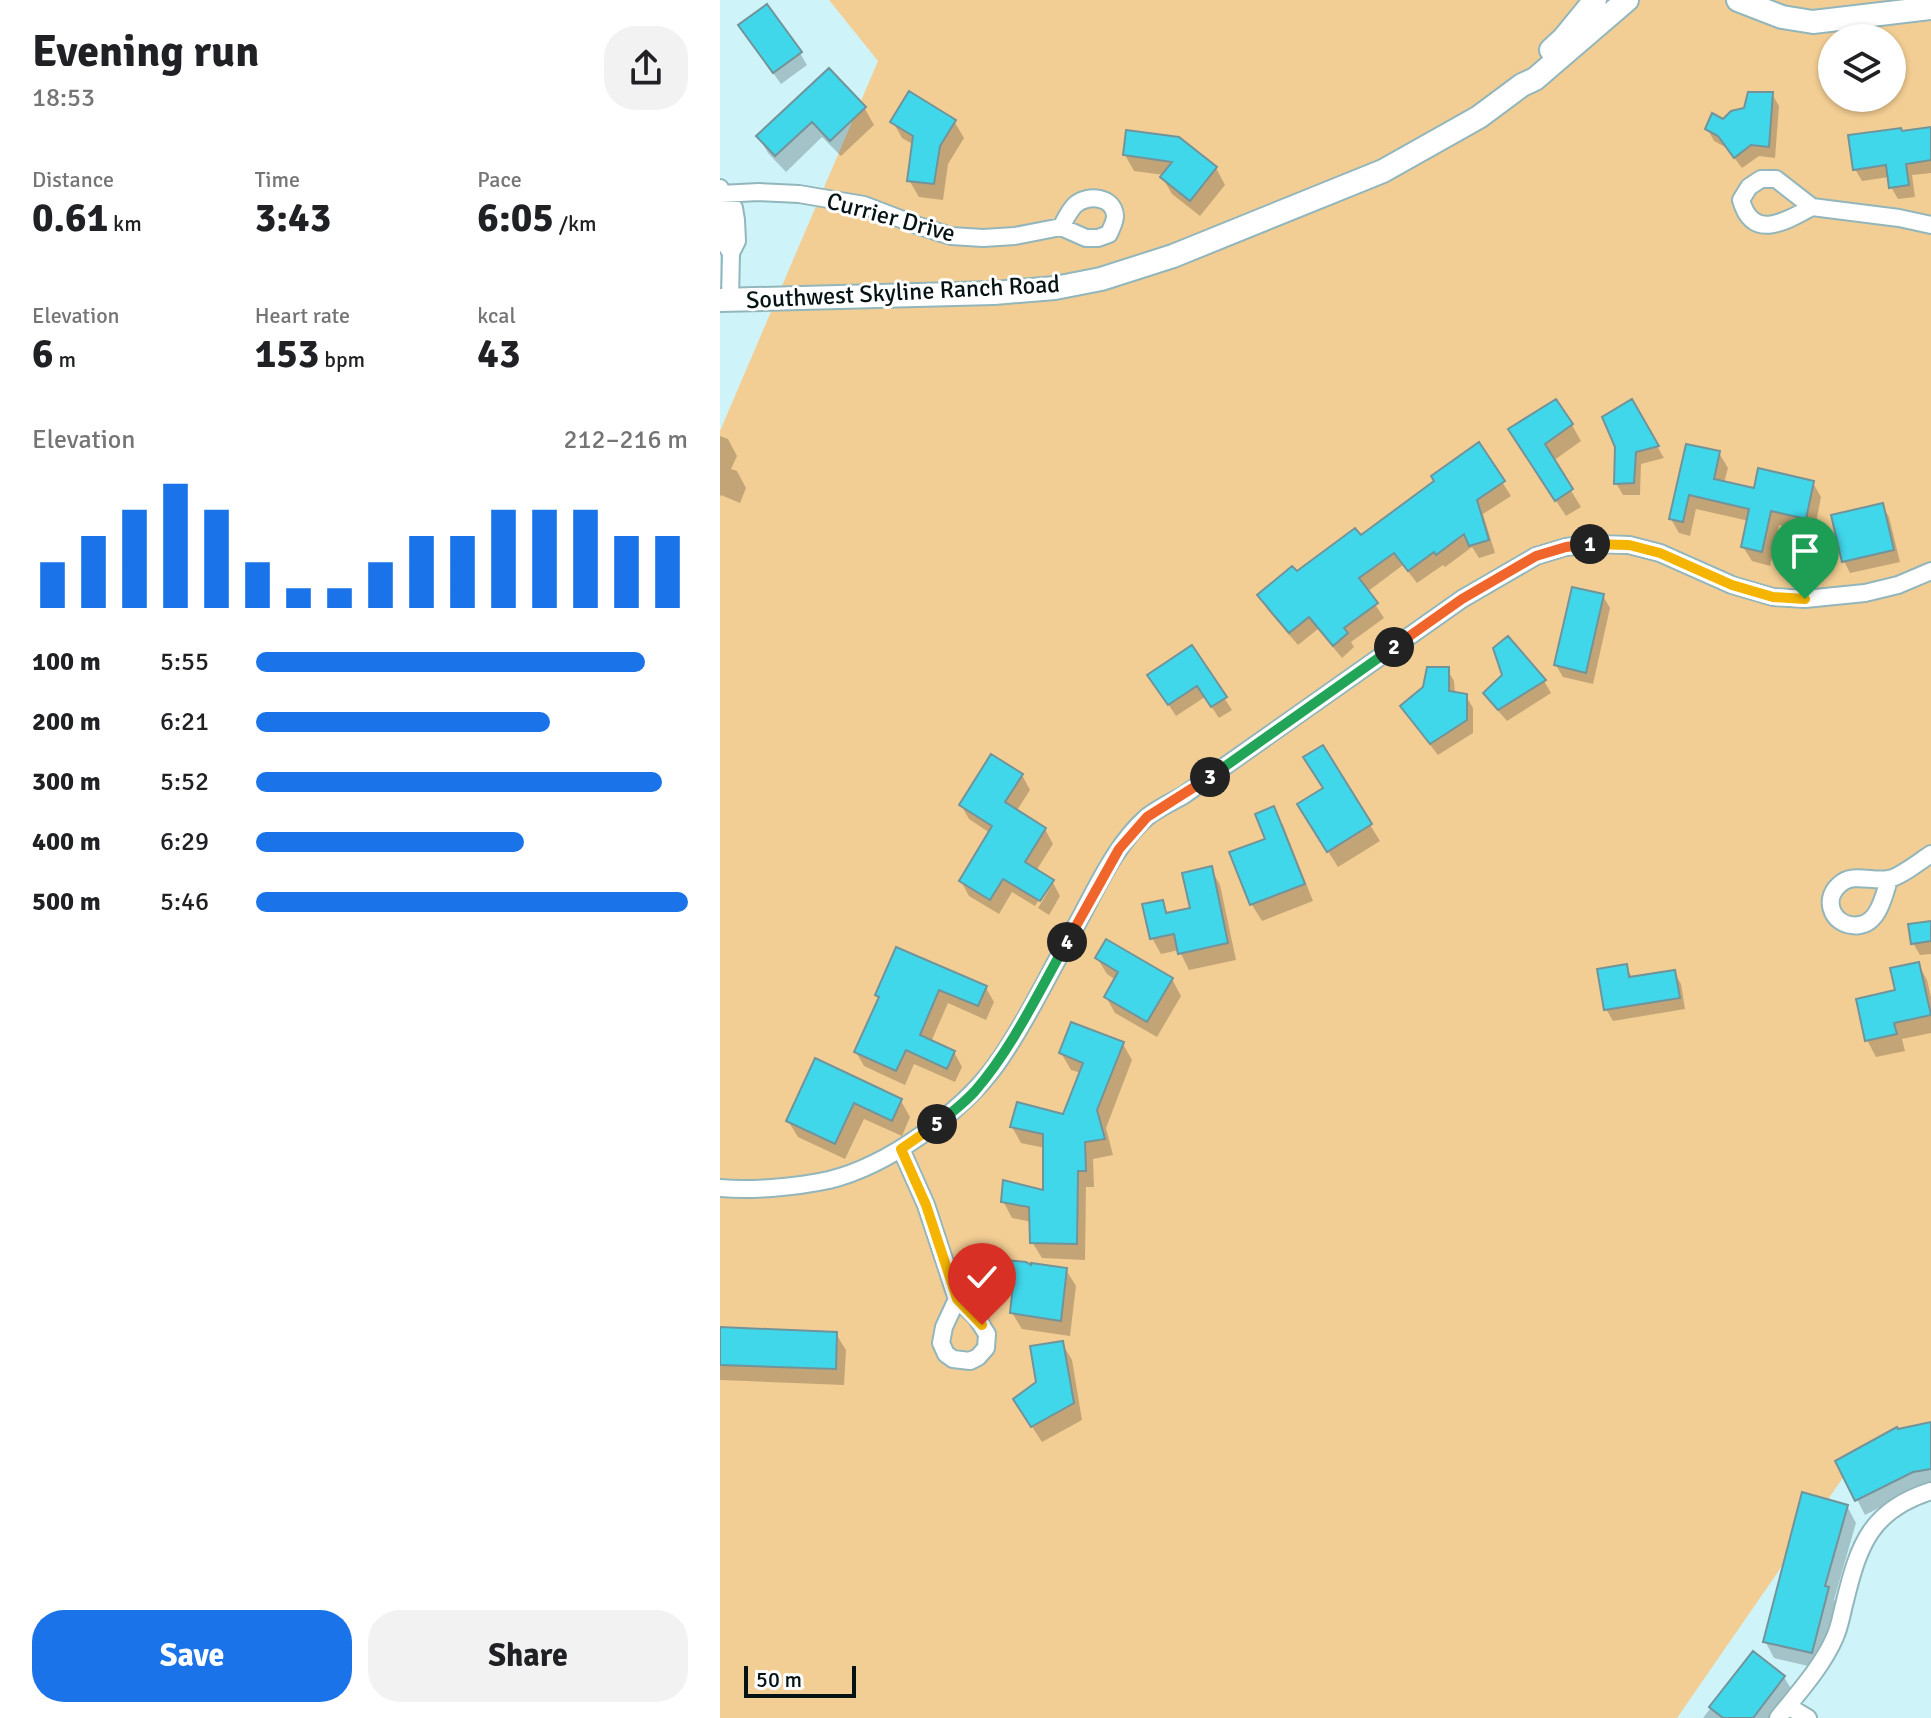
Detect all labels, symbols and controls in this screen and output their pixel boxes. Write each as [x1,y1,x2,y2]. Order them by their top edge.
map controls [1818,24,1906,112]
button: layers [1818,24,1906,112]
text: Evening run [32,25,259,79]
button: share [604,26,688,110]
text: 18:53 [32,82,95,114]
text: Distance [32,166,114,193]
text: Time [255,166,300,193]
text: Pace [477,166,522,193]
street label: Currier Drive [823,185,959,249]
text: 0.61 [32,193,108,243]
text: 3:43 [255,193,331,243]
text: 6:05 [477,193,554,243]
text: km [108,210,142,237]
text: /km [554,210,597,237]
street label: Southwest Skyline Ranch Road [745,269,1061,315]
text: Elevation [32,302,120,329]
text: Heart rate [255,302,350,329]
text: kcal [477,302,516,329]
text: 6 [32,329,54,379]
text: 153 [255,329,319,379]
text: 43 [477,329,521,379]
text: m [54,346,76,373]
text: bpm [319,346,365,373]
text: Elevation [32,424,136,456]
text: 212–216 m [564,424,688,456]
pin [1771,517,1839,599]
pin: 1 [1570,524,1610,564]
icon: arrive [1783,529,1827,573]
text: 1 [1584,530,1596,557]
pin: 2 [1374,627,1414,667]
text: 2 [1388,633,1400,660]
text: 100 m [32,646,101,678]
text: 5:55 [160,646,209,678]
text: 200 m [32,706,101,738]
text: 6:21 [160,706,209,738]
pin: 3 [1190,757,1230,797]
text: 3 [1204,763,1216,790]
text: 300 m [32,766,101,798]
text: 5:52 [160,766,209,798]
text: 400 m [32,826,101,858]
text: 6:29 [160,826,209,858]
text: 500 m [32,886,101,918]
text: 5:46 [160,886,209,918]
pin: 4 [1047,922,1087,962]
text: 4 [1061,928,1073,955]
pin: 5 [917,1104,957,1144]
text: 5 [931,1110,943,1137]
pin [948,1243,1016,1325]
icon: check [960,1255,1004,1299]
button: Save [32,1610,352,1702]
button: Share [368,1610,688,1702]
scale bar [744,1662,856,1698]
text: 50 m [756,1666,802,1693]

